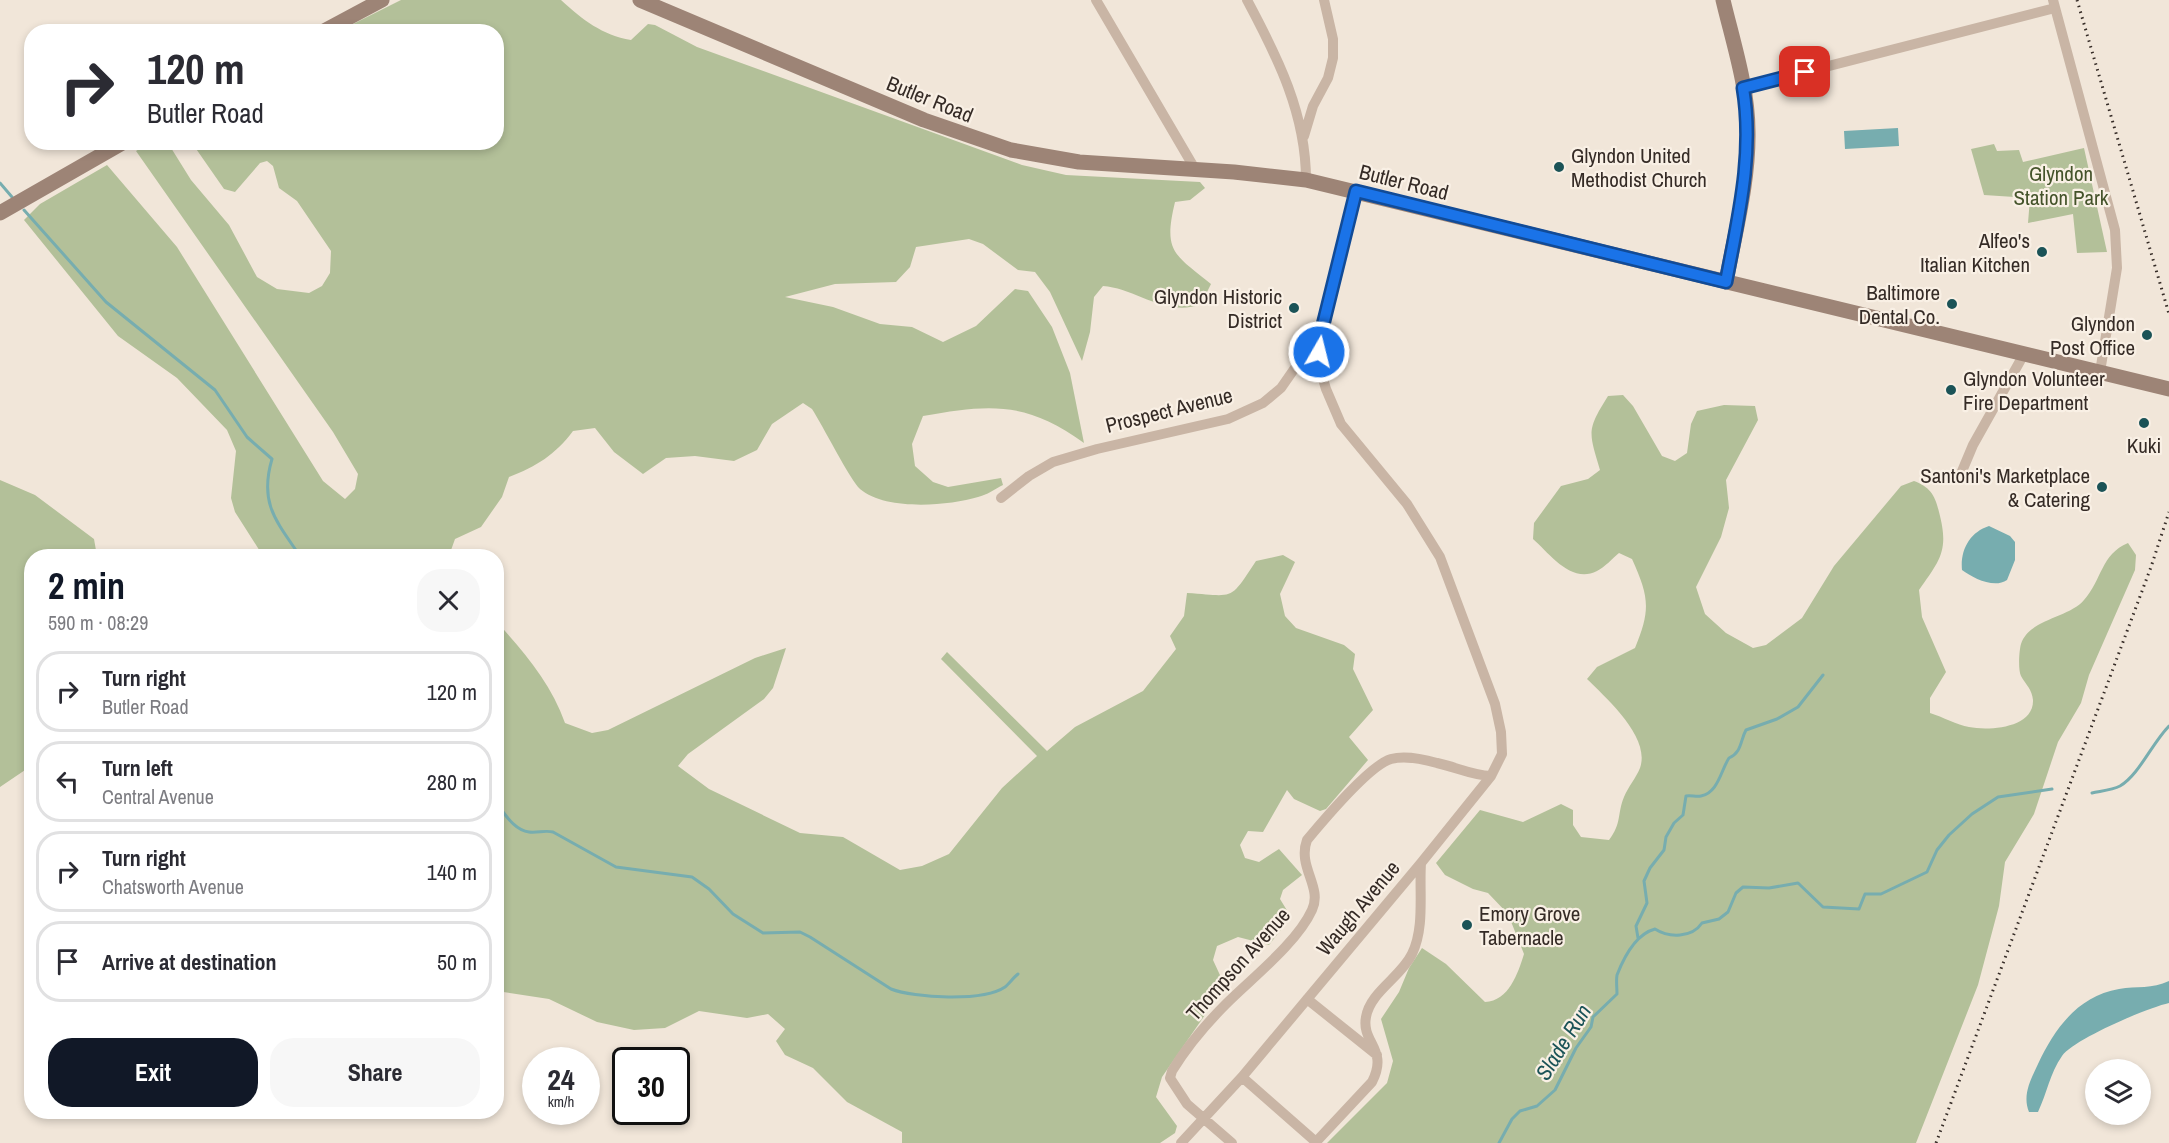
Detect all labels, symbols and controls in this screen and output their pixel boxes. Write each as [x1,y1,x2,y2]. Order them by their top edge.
text: 120 m [147,41,245,97]
pin [1779,46,1830,97]
icon: right [48,48,126,126]
icon: arrive [1788,55,1821,88]
street label: Butler Road [882,69,978,129]
text: Butler Road [147,95,264,131]
place label: Glyndon United Methodist Church [1571,141,1707,194]
street label: Butler Road [1356,157,1452,207]
park label: Glyndon Station Park [2014,159,2109,212]
marker: Glyndon United Methodist Church [1552,160,1566,174]
place label: Alfeo's Italian Kitchen [1920,226,2030,279]
marker: Alfeo's Italian Kitchen [2035,245,2049,259]
place label: Baltimore Dental Co. [1859,278,1940,331]
place label: Glyndon Historic District [1154,282,1282,335]
marker: Baltimore Dental Co. [1945,297,1959,311]
marker: Glyndon Historic District [1287,301,1301,315]
place label: Glyndon Post Office [2050,309,2135,362]
position arrow [1287,320,1351,384]
marker: Glyndon Post Office [2140,328,2154,342]
place label: Glyndon Volunteer Fire Department [1963,364,2105,417]
street label: Prospect Avenue [1102,380,1236,440]
marker: Glyndon Volunteer Fire Department [1944,383,1958,397]
marker: Kuki [2137,416,2151,430]
place label: Kuki [2127,431,2161,460]
place label: Santoni's Marketplace & Catering [1920,461,2090,514]
marker: Santoni's Marketplace & Catering [2095,480,2109,494]
text: 2 min [48,562,125,610]
button: close [417,569,480,632]
text: 590 m · 08:29 [48,609,148,636]
text: Turn right [102,663,186,693]
icon: right [51,675,84,708]
text: 120 m [427,677,477,707]
text: Butler Road [102,693,189,720]
text: Turn left [102,753,173,783]
icon: left [51,765,84,798]
text: 280 m [427,767,477,797]
text: Central Avenue [102,783,214,810]
text: Turn right [102,843,186,873]
street label: Waugh Avenue [1310,854,1406,962]
icon: right [51,855,84,888]
text: 140 m [427,857,477,887]
text: Chatsworth Avenue [102,873,244,900]
place label: Emory Grove Tabernacle [1479,899,1580,952]
street label: Thompson Avenue [1179,901,1297,1027]
marker: Emory Grove Tabernacle [1460,918,1474,932]
icon: arrive [51,945,84,978]
text: Arrive at destination [102,947,276,977]
text: 50 m [437,947,477,977]
water label: Slade Run [1528,998,1598,1086]
button: Exit [48,1038,258,1107]
button: Share [270,1038,480,1107]
speed limit sign: 30 [612,1047,690,1125]
text: 24 [547,1059,575,1099]
map controls [2085,1059,2151,1125]
button: layers [2085,1059,2151,1125]
text: km/h [548,1091,574,1112]

